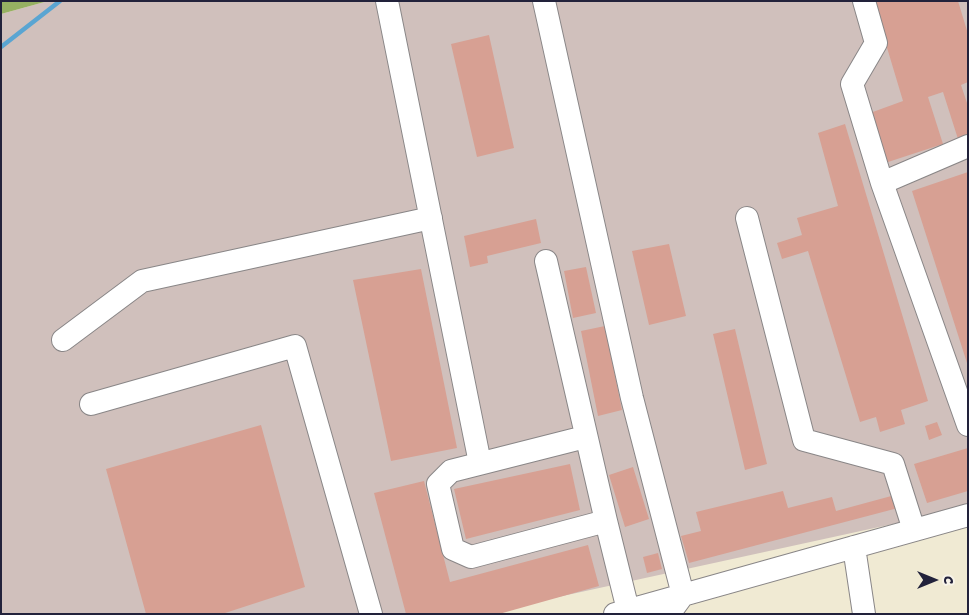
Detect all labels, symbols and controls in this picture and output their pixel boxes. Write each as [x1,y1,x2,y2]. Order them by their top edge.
north arrow [909,555,959,605]
text: С [940,576,958,584]

